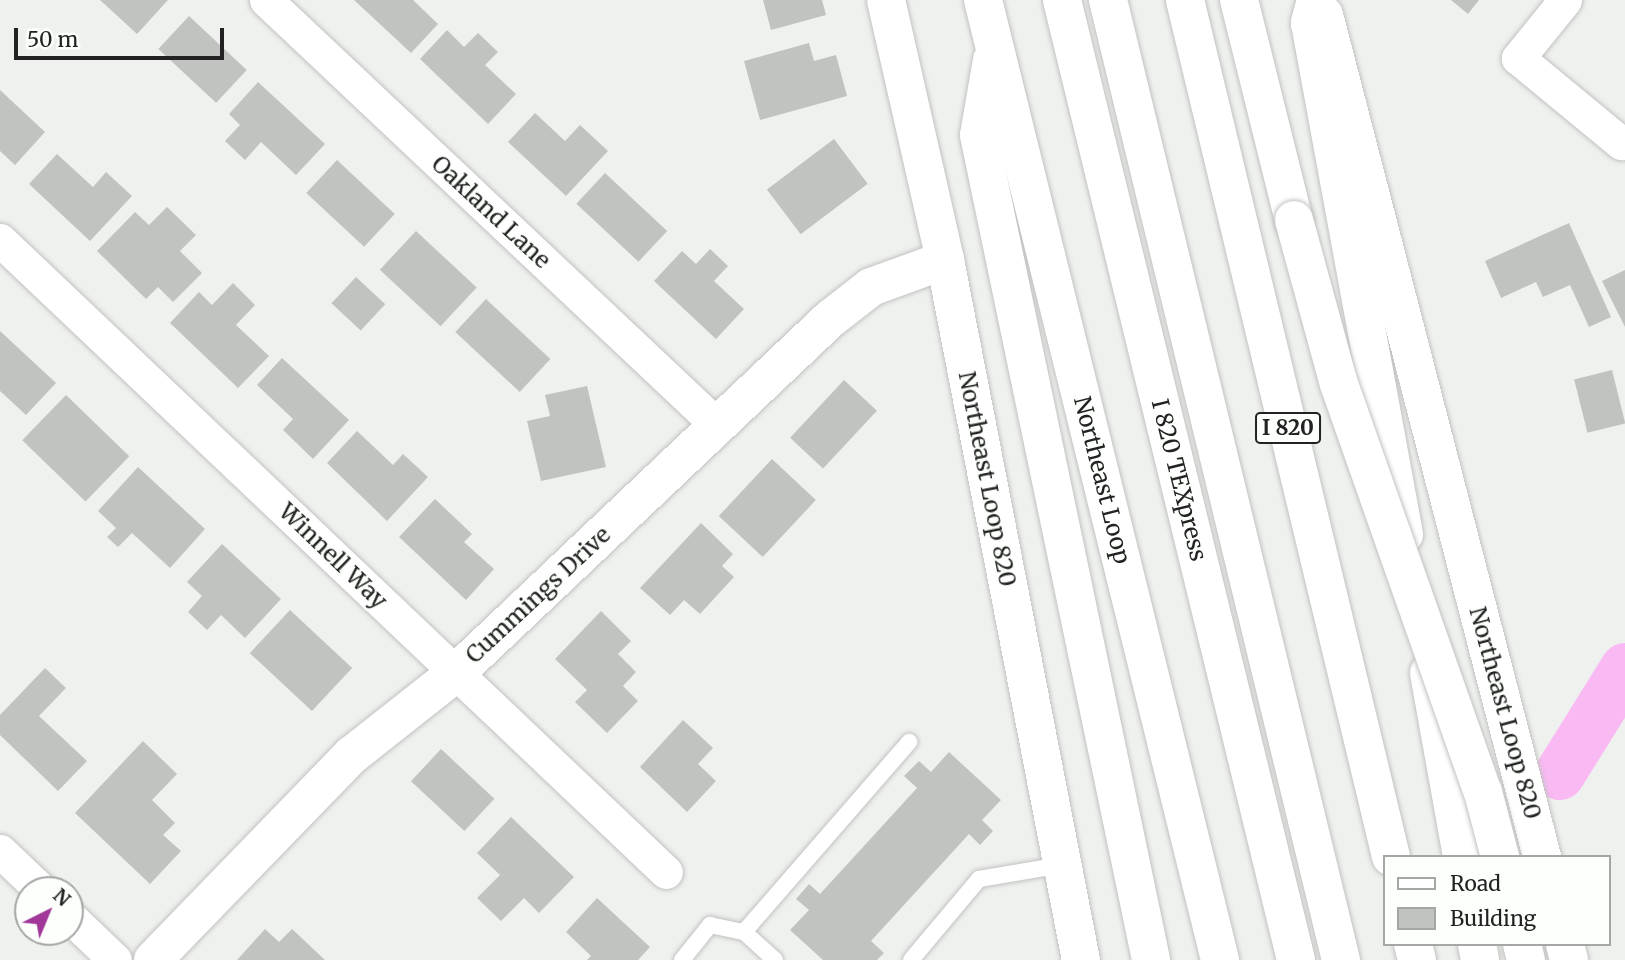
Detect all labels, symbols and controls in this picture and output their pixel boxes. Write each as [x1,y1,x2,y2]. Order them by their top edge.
scale bar [18,14,228,58]
text: 50 m [27,26,78,53]
street label: Oakland Lane [426,150,556,274]
street label: Northeast Loop 820 [953,369,1021,589]
street label: Northeast Loop [1068,393,1136,567]
street label: I 820 TEXpress [1146,396,1212,564]
road number: I 820 [1255,410,1321,446]
street label: Winnell Way [273,498,393,614]
street label: Cummings Drive [460,521,616,669]
street label: Northeast Loop 820 [1463,604,1547,822]
legend [1384,855,1611,946]
text: Road [1450,870,1501,897]
north arrow [14,876,84,946]
text: N [48,883,76,911]
text: Building [1450,905,1536,932]

